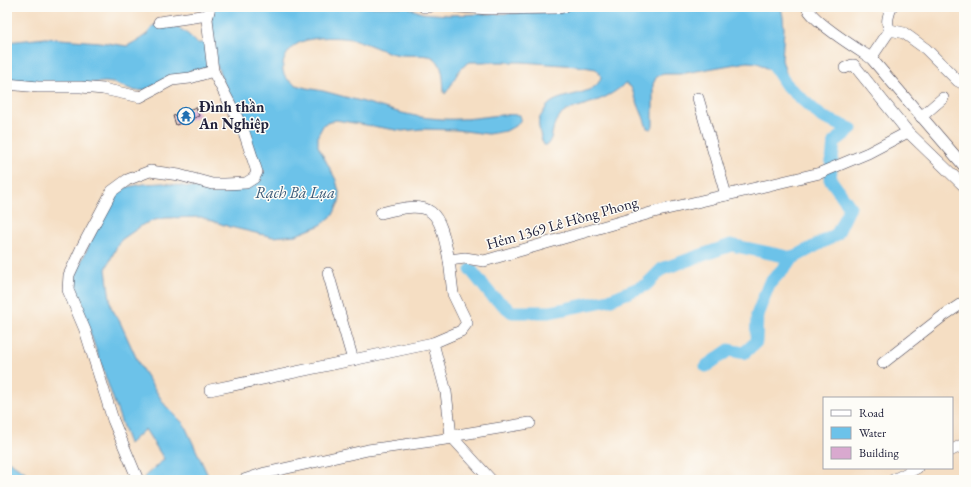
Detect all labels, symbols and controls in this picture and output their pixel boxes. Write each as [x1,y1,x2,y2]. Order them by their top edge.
place label: Đình thần An Nghiệp [198,97,269,133]
temple icon: Đình thần An Nghiệp [176,106,196,126]
water label: Rạch Bà Lụa [255,182,335,203]
street label: Hẻm 1369 Lê Hồng Phong [484,192,640,253]
legend [823,397,953,469]
text: Road [859,405,885,421]
text: Water [859,425,886,441]
text: Building [859,445,900,461]

